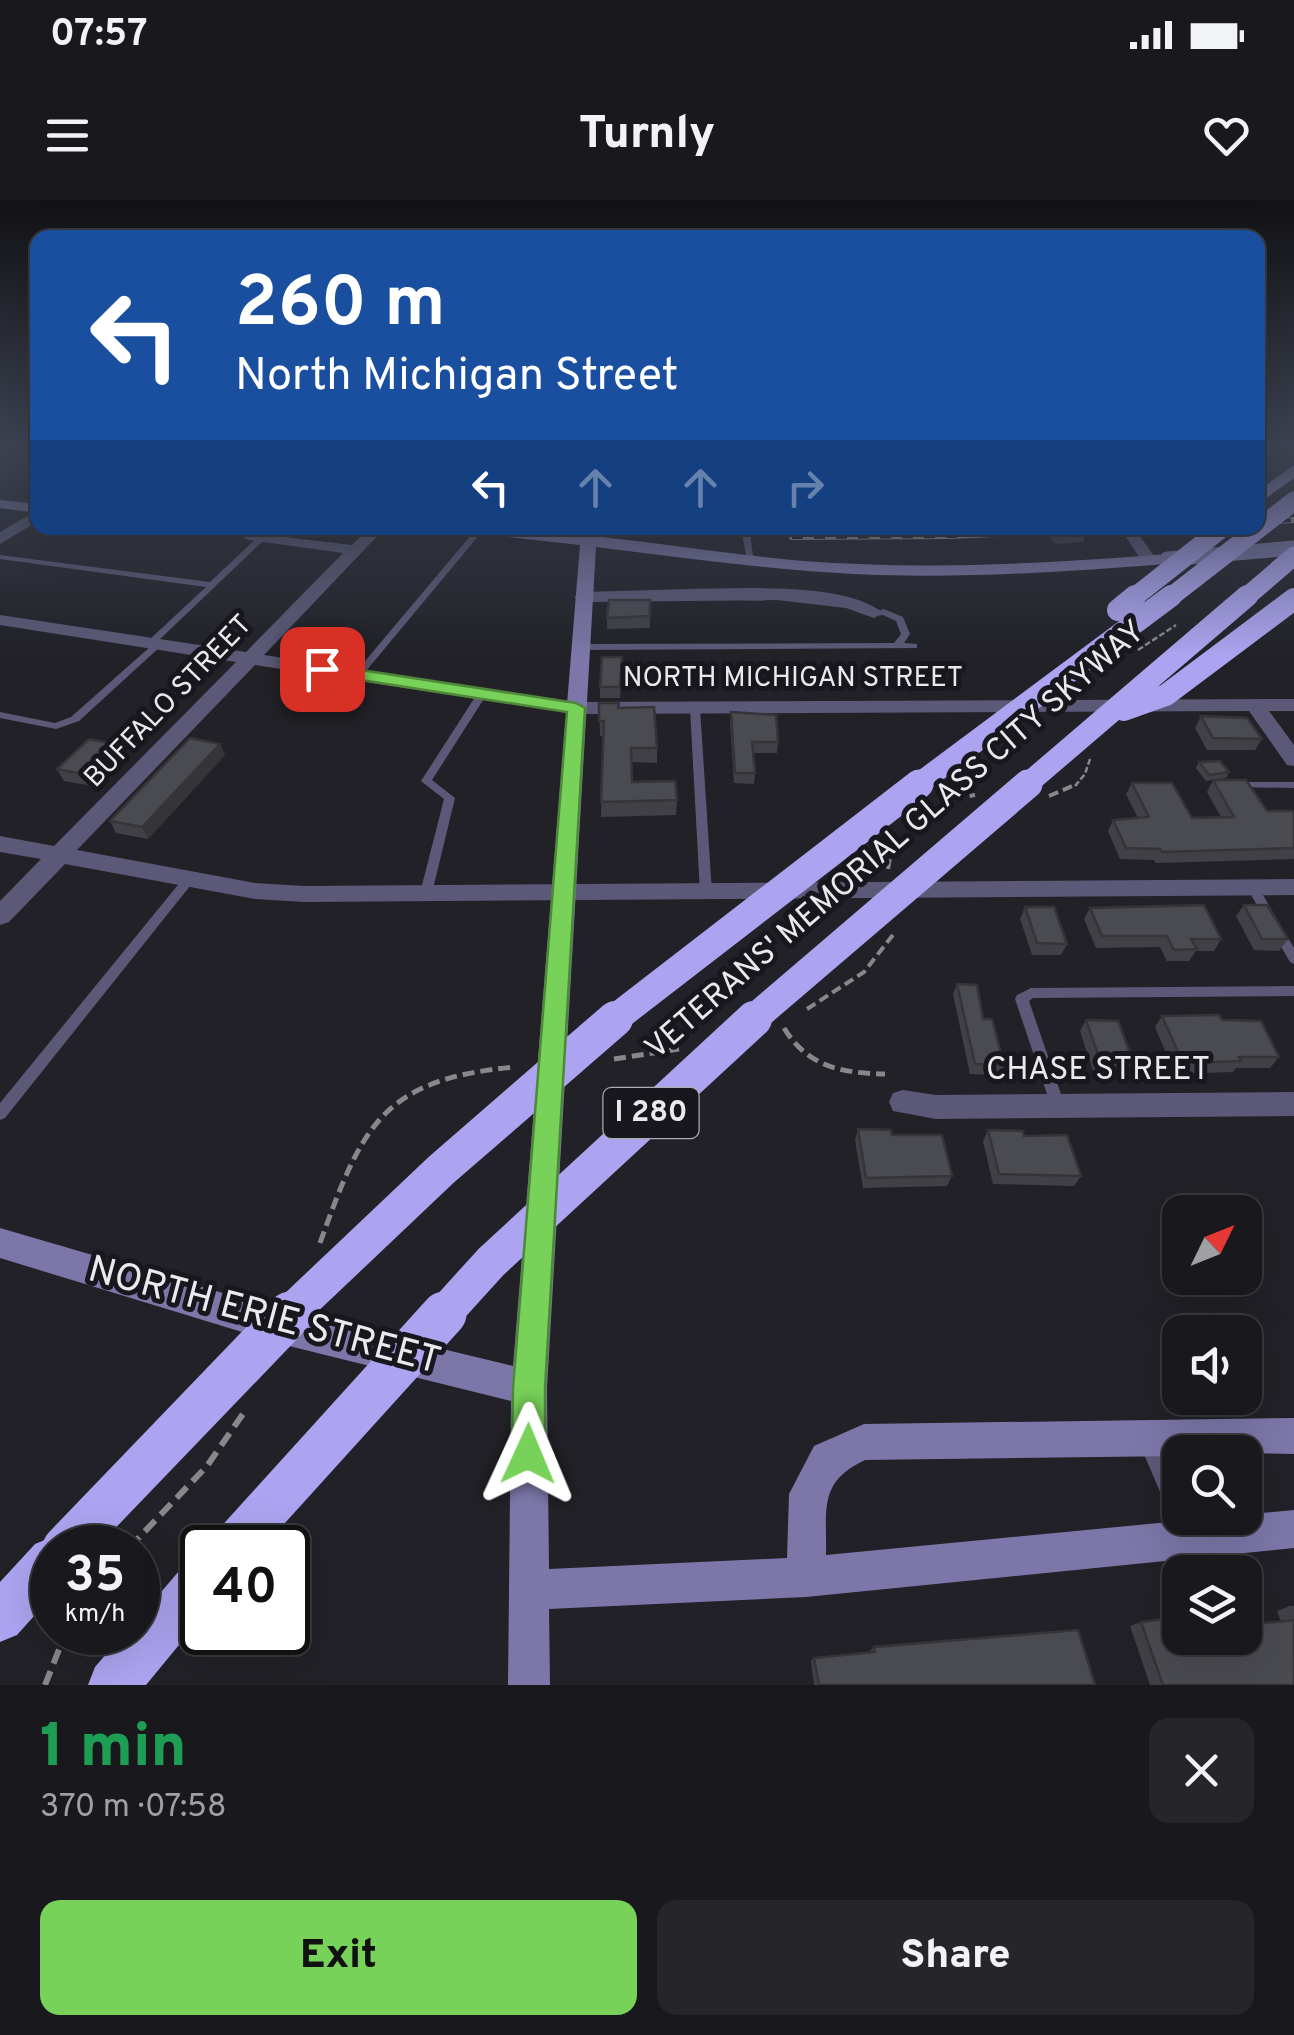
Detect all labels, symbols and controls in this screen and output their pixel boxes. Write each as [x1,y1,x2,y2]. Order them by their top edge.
text: 07:57 [50,11,148,60]
text: Turnly [579,107,715,164]
icon: menu [40,108,95,163]
icon: heart [1199,108,1254,163]
text: 260 m [235,262,446,351]
icon: left [70,270,200,400]
text: North Michigan Street [235,349,679,406]
icon: left [463,460,518,515]
icon: ahead [568,460,623,515]
icon: ahead [673,460,728,515]
icon: right [778,460,833,515]
street label: BUFFALO STREET [77,608,261,796]
street label: VETERANS' MEMORIAL GLASS CITY SKYWAY [638,613,1154,1069]
pin [280,627,365,712]
icon: arrive [295,642,350,697]
street label: NORTH MICHIGAN STREET [623,661,963,697]
street label: CHASE STREET [986,1051,1210,1091]
road number: I 280 [604,1088,698,1138]
north arrow [1162,1195,1262,1295]
map controls [1162,1195,1262,1655]
street label: NORTH ERIE STREET [82,1246,446,1388]
button: sound [1162,1315,1262,1415]
position arrow [476,1402,580,1506]
button: search [1162,1435,1262,1535]
speed limit sign: 40 [180,1525,310,1655]
text: 35 [65,1546,125,1609]
button: layers [1162,1555,1262,1655]
text: km/h [65,1599,125,1631]
text: 1 min [40,1712,187,1788]
button: close [1149,1718,1254,1823]
text: 370 m · 07:58 [40,1788,227,1828]
button: Exit [40,1900,637,2015]
button: Share [657,1900,1254,2015]

